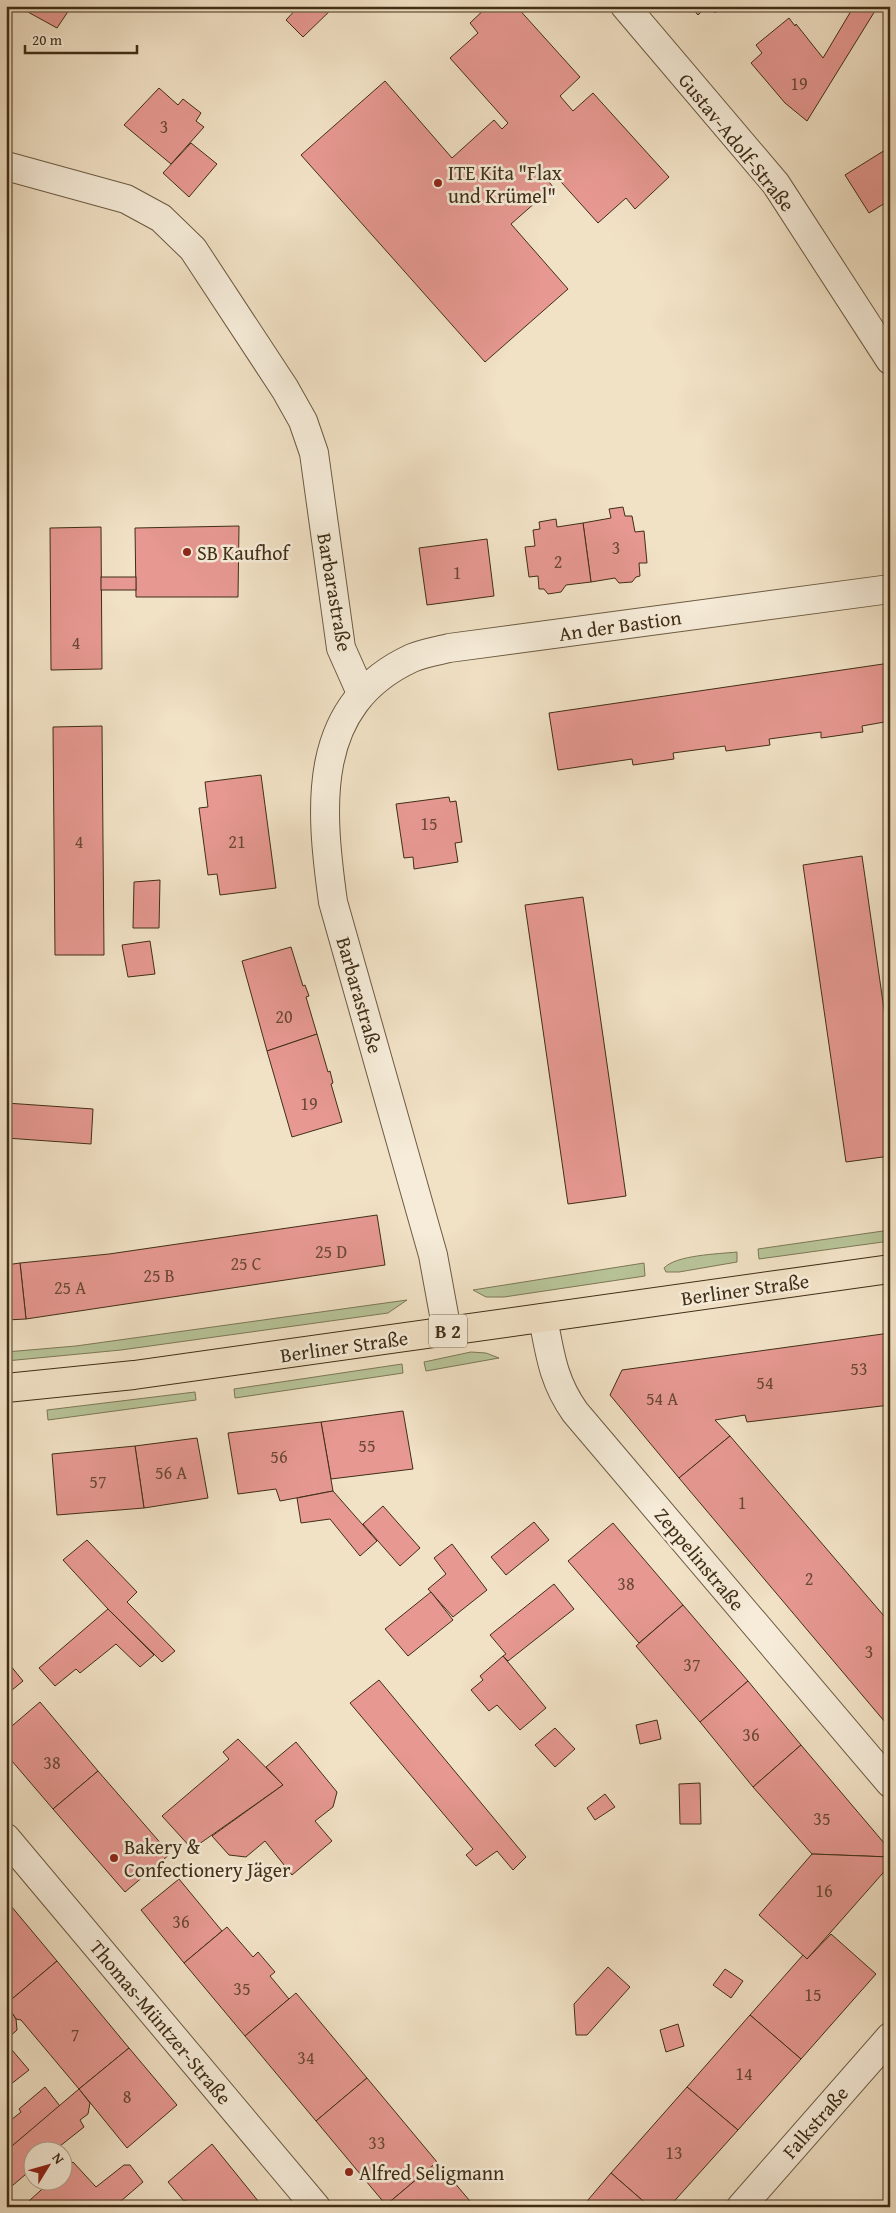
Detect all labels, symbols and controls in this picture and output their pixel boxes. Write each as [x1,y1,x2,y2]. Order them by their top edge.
scale bar [25,22,138,54]
text: 20 m [32,29,63,50]
street label: Gustav-Adolf-Straße [672,66,802,218]
house number: 19 [790,70,808,97]
house number: 3 [160,113,168,140]
place label: ITE Kita "Flax und Krümel" [448,158,563,210]
marker: ITE Kita "Flax und Krümel" [432,177,444,189]
street label: Barbarastraße [310,530,360,654]
house number: 3 [612,534,620,561]
place label: SB Kaufhof [197,538,291,567]
marker: SB Kaufhof [181,546,193,558]
house number: 2 [554,548,562,575]
house number: 1 [453,559,461,586]
street label: An der Bastion [557,602,683,648]
house number: 4 [72,629,80,656]
house number: 15 [420,810,438,837]
house number: 4 [75,828,83,855]
house number: 21 [228,828,246,855]
street label: Barbarastraße [330,933,390,1057]
house number: 20 [275,1003,293,1030]
house number: 19 [300,1090,318,1117]
house number: 25 D [315,1238,347,1265]
house number: 25 C [230,1250,262,1277]
house number: 25 B [143,1262,175,1289]
street label: Berliner Straße [679,1266,811,1312]
house number: 25 A [54,1274,86,1301]
road number: B 2 [429,1314,467,1348]
street label: Berliner Straße [278,1323,410,1369]
house number: 53 [850,1355,868,1382]
house number: 54 [756,1369,774,1396]
house number: 54 A [646,1385,678,1412]
house number: 55 [358,1432,376,1459]
house number: 56 [270,1443,288,1470]
house number: 56 A [155,1459,187,1486]
house number: 57 [89,1468,107,1495]
house number: 1 [738,1489,746,1516]
street label: Zeppelinstraße [648,1501,752,1617]
house number: 2 [805,1565,813,1592]
house number: 38 [617,1570,635,1597]
house number: 3 [865,1638,873,1665]
house number: 37 [683,1651,701,1678]
house number: 36 [742,1721,760,1748]
house number: 38 [43,1749,61,1776]
house number: 35 [813,1805,831,1832]
place label: Bakery & Confectionery Jäger [124,1832,290,1884]
marker: Bakery & Confectionery Jäger [108,1852,120,1864]
house number: 16 [815,1877,833,1904]
house number: 36 [172,1908,190,1935]
street label: Thomas-Müntzer-Straße [83,1933,239,2111]
house number: 35 [233,1975,251,2002]
house number: 15 [804,1981,822,2008]
house number: 7 [71,2021,79,2048]
house number: 34 [297,2044,315,2071]
house number: 14 [735,2060,753,2087]
street label: Falkstraße [775,2079,855,2165]
house number: 8 [123,2083,131,2110]
house number: 33 [368,2129,386,2156]
house number: 13 [665,2139,683,2166]
north arrow [22,2140,72,2190]
text: N [48,2148,70,2168]
place label: Alfred Seligmann [359,2158,504,2187]
marker: Alfred Seligmann [343,2166,355,2178]

